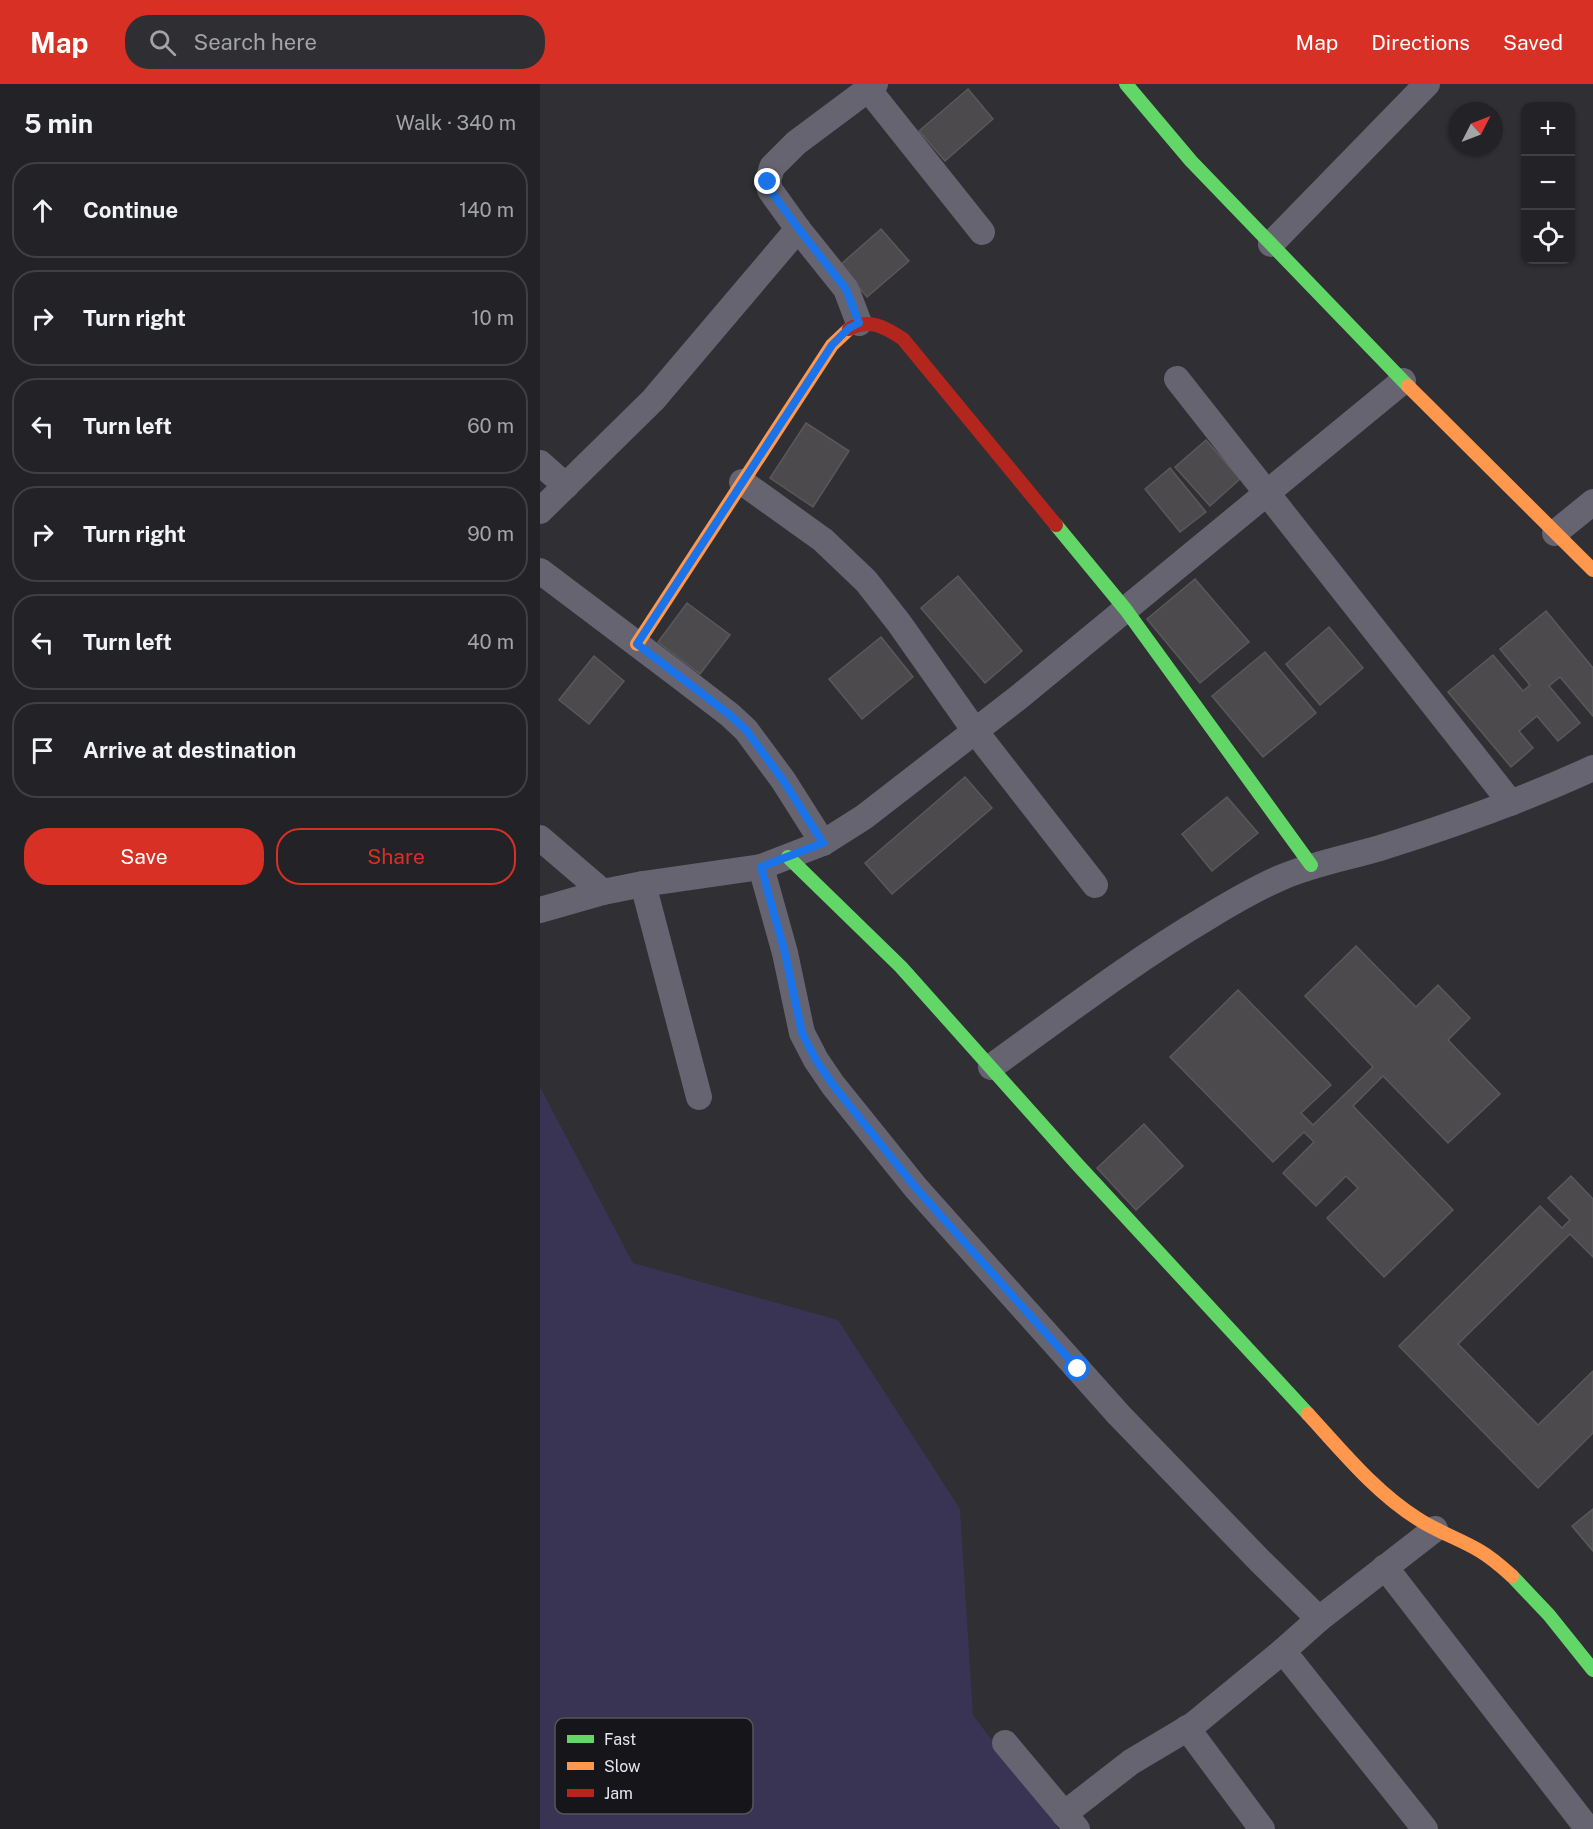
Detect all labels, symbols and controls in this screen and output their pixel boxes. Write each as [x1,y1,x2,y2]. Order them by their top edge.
search box [125,15,545,69]
text: Map [30,26,89,59]
icon: search [146,26,179,59]
text: Search here [194,29,317,55]
text: Map [1296,30,1338,55]
text: Directions [1371,30,1470,55]
text: Saved [1503,30,1563,55]
north arrow [1449,102,1503,156]
map controls [1521,102,1575,264]
button: + [1521,102,1575,156]
text: 5 min [24,108,93,139]
text: Walk · 340 m [396,111,516,135]
button: − [1521,156,1575,210]
route end [754,168,780,194]
icon: ahead [26,194,59,227]
text: Continue [83,197,178,223]
text: 140 m [459,198,514,222]
button: locate [1521,210,1575,264]
icon: right [26,302,59,335]
text: Turn right [83,305,186,331]
text: 10 m [471,306,514,330]
icon: left [26,410,59,443]
text: Turn left [83,413,172,439]
text: 60 m [467,414,514,438]
icon: right [26,518,59,551]
text: Turn right [83,521,186,547]
text: 90 m [467,522,514,546]
icon: left [26,626,59,659]
text: Turn left [83,629,172,655]
text: 40 m [467,630,514,654]
icon: arrive [26,734,59,767]
text: Arrive at destination [83,737,296,763]
button: Save [24,828,264,885]
button: Share [276,828,516,885]
route start [1064,1355,1090,1381]
legend [555,1718,753,1814]
text: Fast [604,1730,636,1749]
text: Slow [604,1757,641,1776]
text: Jam [604,1784,633,1803]

